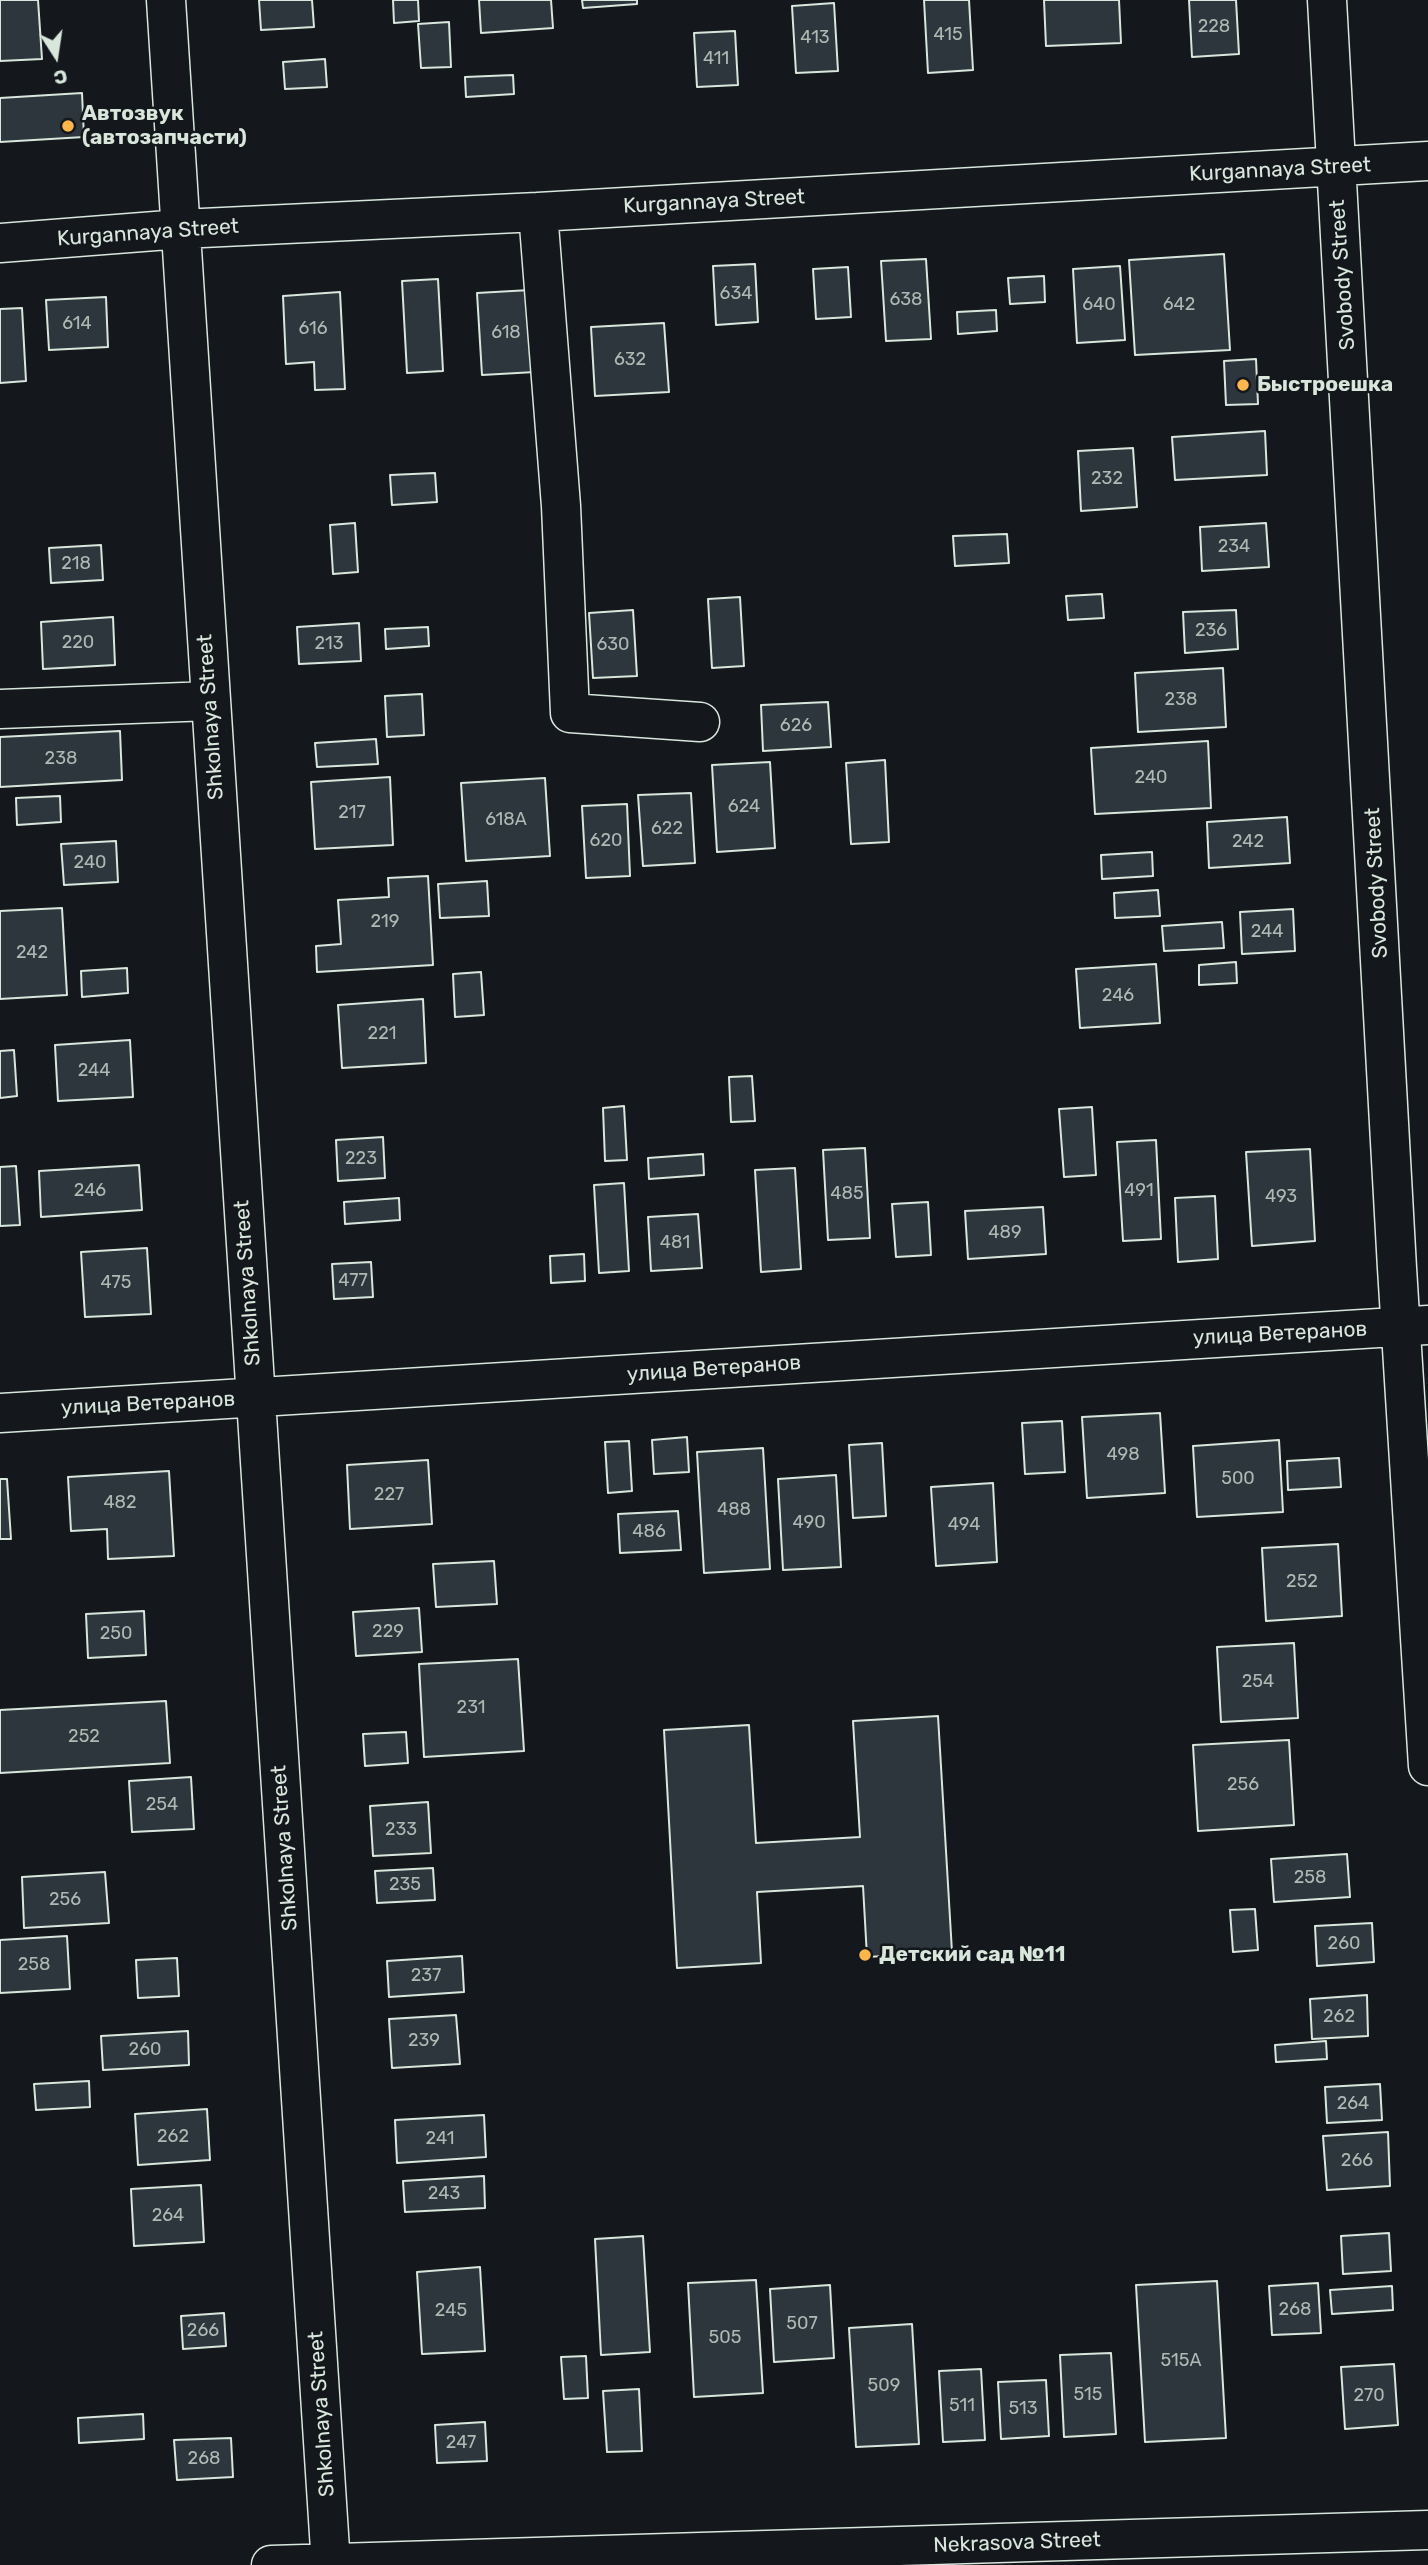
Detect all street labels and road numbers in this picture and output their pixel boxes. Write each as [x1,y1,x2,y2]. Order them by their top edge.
street label: Kurgannaya Street [1188,153,1372,187]
street label: Kurgannaya Street [622,185,806,219]
street label: Svobody Street [1325,199,1361,351]
street label: Kurgannaya Street [56,214,240,252]
street label: Shkolnaya Street [193,633,229,801]
street label: Svobody Street [1360,807,1394,959]
street label: Shkolnaya Street [230,1199,266,1367]
street label: улица Ветеранов [1192,1317,1368,1351]
street label: улица Ветеранов [626,1350,802,1388]
street label: улица Ветеранов [60,1387,236,1421]
street label: Shkolnaya Street [267,1764,303,1932]
street label: Shkolnaya Street [304,2330,340,2498]
street label: Nekrasova Street [933,2527,1101,2559]

